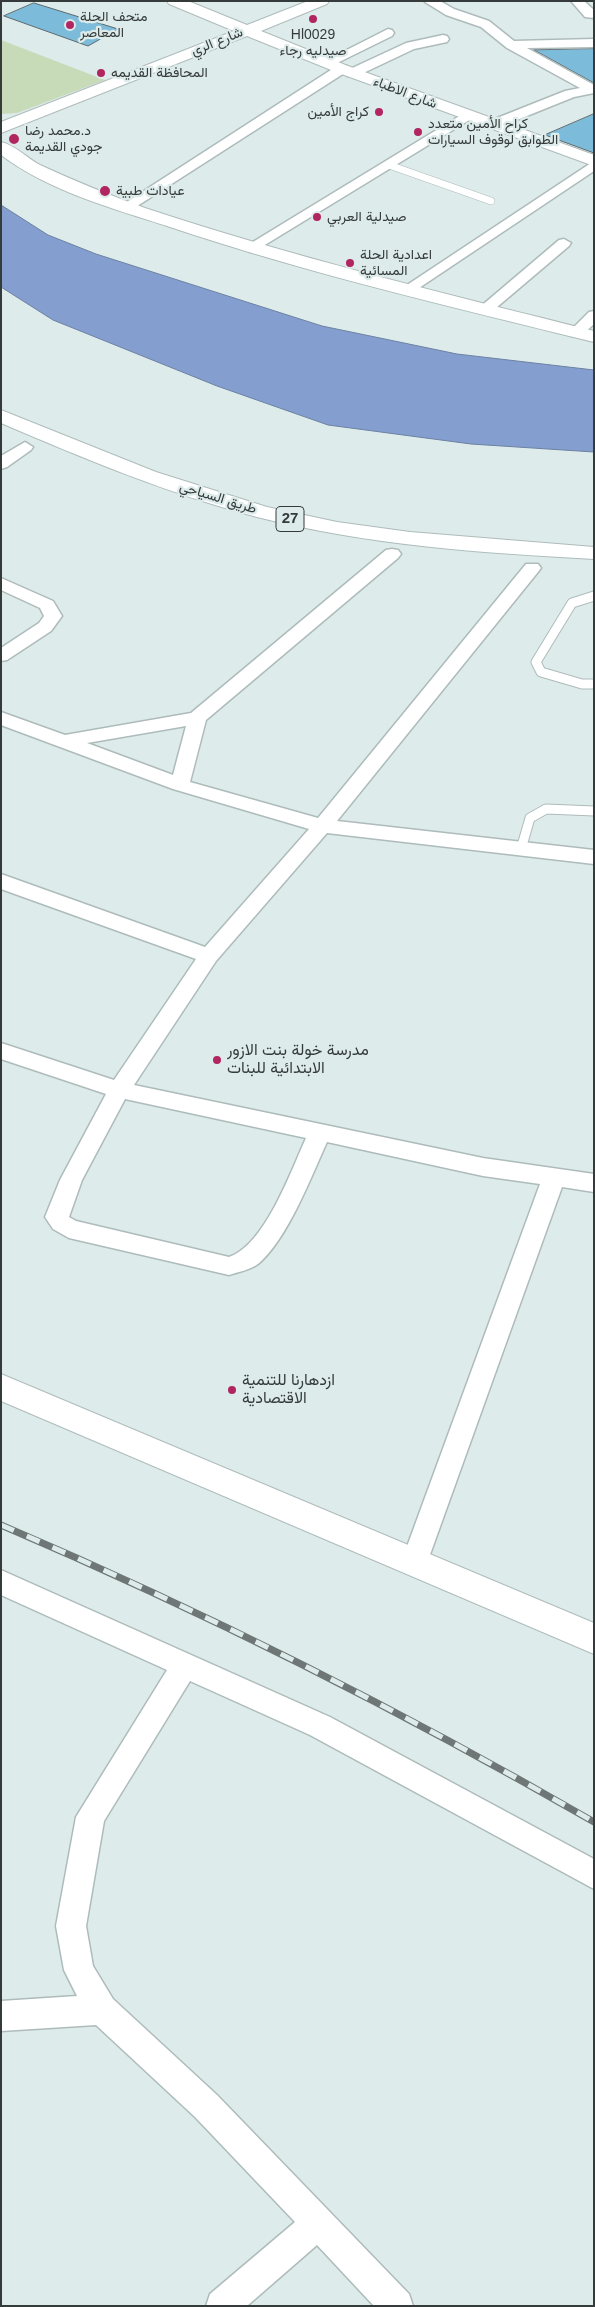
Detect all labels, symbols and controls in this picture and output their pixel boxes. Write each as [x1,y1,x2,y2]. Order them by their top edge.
place label: متحف الحلة المعاصر [80,9,147,41]
marker: Hl0029 صيدليه رجاء [307,13,319,25]
marker: متحف الحلة المعاصر [64,19,76,31]
street label: شارع الري [189,24,245,60]
place label: Hl0029 صيدليه رجاء [280,27,346,59]
place label: المحافظة القديمه [111,65,208,81]
marker: المحافظة القديمه [95,67,107,79]
street label: شارع الاطباء [371,73,439,113]
place label: كراج الأمين [308,104,369,120]
marker: كراج الأمين [373,106,385,118]
place label: كراح الأمين متعدد الطوابق لوقوف السيارات [428,116,558,148]
place label: د.محمد رضا جودي القديمة [25,123,102,156]
marker: كراح الأمين متعدد الطوابق لوقوف السيارات [412,126,424,138]
marker: د.محمد رضا جودي القديمة [7,132,21,146]
place label: عيادات طبية [116,183,184,199]
marker: عيادات طبية [98,184,112,198]
place label: صيدلية العربي [327,209,406,225]
marker: صيدلية العربي [311,211,323,223]
place label: اعدادية الحلة المسائية [360,247,432,280]
marker: اعدادية الحلة المسائية [344,257,356,269]
street label: طريق السياحي [177,478,259,518]
road number: 27 [276,506,304,532]
place label: مدرسة خولة بنت الازور الابتدائية للبنات [227,1041,369,1079]
marker: مدرسة خولة بنت الازور الابتدائية للبنات [211,1054,223,1066]
place label: ازدهارنا للتنمية الاقتصادية [242,1371,335,1409]
marker: ازدهارنا للتنمية الاقتصادية [226,1384,238,1396]

